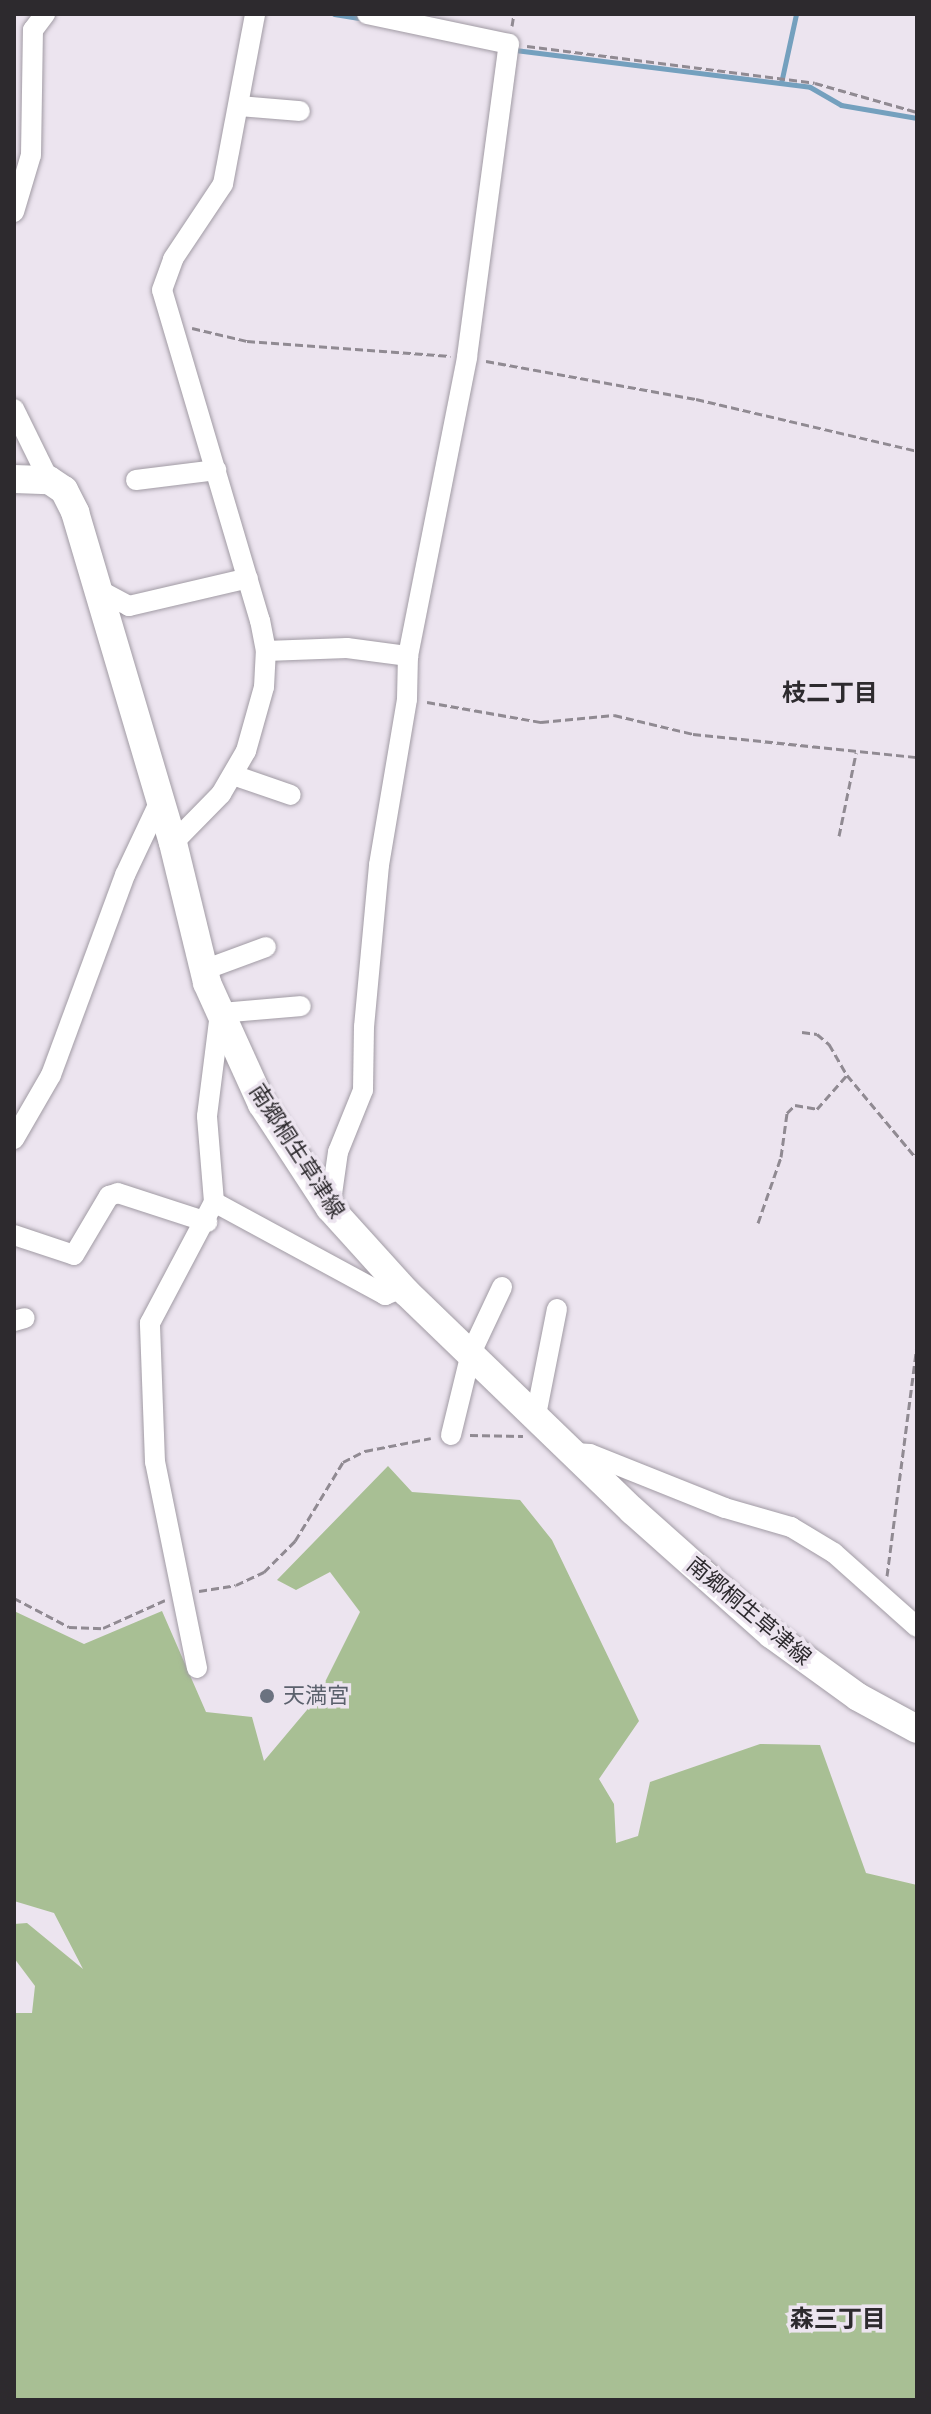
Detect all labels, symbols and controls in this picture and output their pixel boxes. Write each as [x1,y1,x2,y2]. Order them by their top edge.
district label: 枝二丁目 [782,679,878,707]
street label: 南郷桐生草津線 [244,1079,350,1223]
street label: 南郷桐生草津線 [682,1551,816,1671]
place label: 天満宮 [283,1683,349,1709]
marker: 天満宮 [258,1687,276,1705]
district label: 森三丁目 [790,2305,886,2333]

